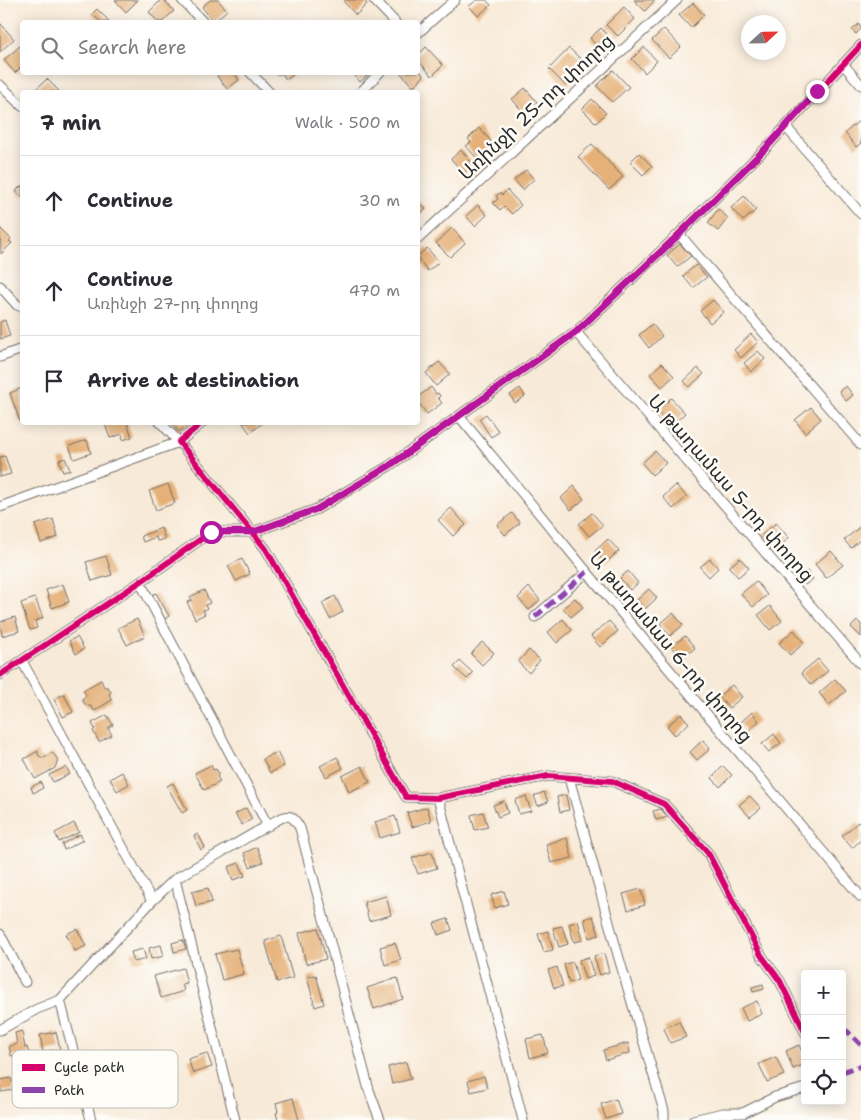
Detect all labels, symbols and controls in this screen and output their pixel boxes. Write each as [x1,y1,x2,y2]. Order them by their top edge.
north arrow [741,15,786,60]
search box [20,20,420,75]
street label: Առինջի 25-րդ փողոց [453,28,619,186]
icon: search [38,34,66,62]
text: Search here [78,35,187,60]
route end [806,80,829,103]
text: 7 min [40,109,101,137]
text: Walk · 500 m [295,112,400,133]
icon: ahead [40,187,68,215]
text: Continue [87,188,173,213]
text: 30 m [359,190,400,211]
text: Continue [87,267,173,292]
icon: ahead [40,277,68,305]
text: 470 m [349,280,400,301]
text: Առինջի 27-րդ փողոց [87,293,259,314]
icon: arrive [40,367,68,395]
text: Arrive at destination [87,368,299,393]
street label: Ա թաղամաս 5-րդ փողոց [643,389,819,587]
route start [200,521,223,544]
street label: Ա թաղամաս 6-րդ փողոց [584,546,758,748]
map controls [801,970,846,1105]
button: + [801,970,846,1015]
button: − [801,1015,846,1060]
legend [12,1050,178,1108]
text: Cycle path [54,1058,125,1076]
button: locate [801,1060,846,1105]
text: Path [54,1081,85,1099]

